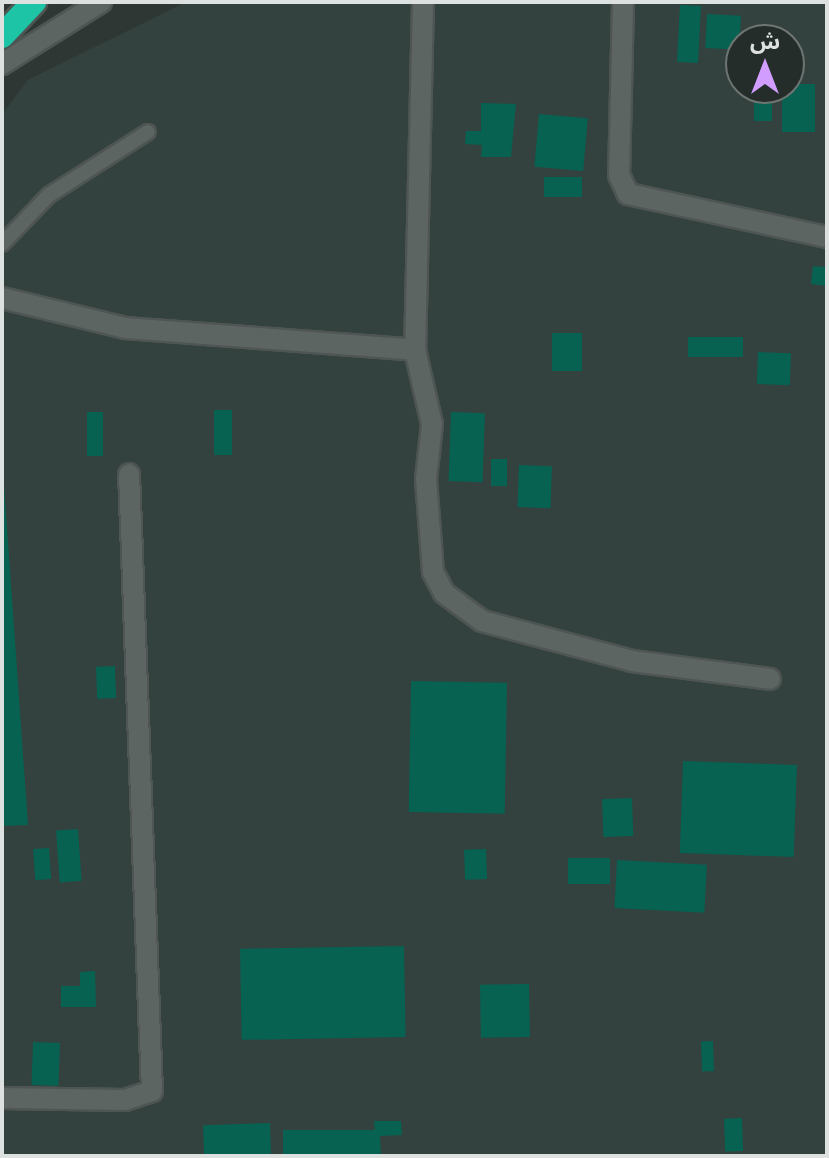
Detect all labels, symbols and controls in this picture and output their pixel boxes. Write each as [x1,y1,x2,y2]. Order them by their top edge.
north arrow [725,24,805,104]
text: ش [750,28,780,55]

